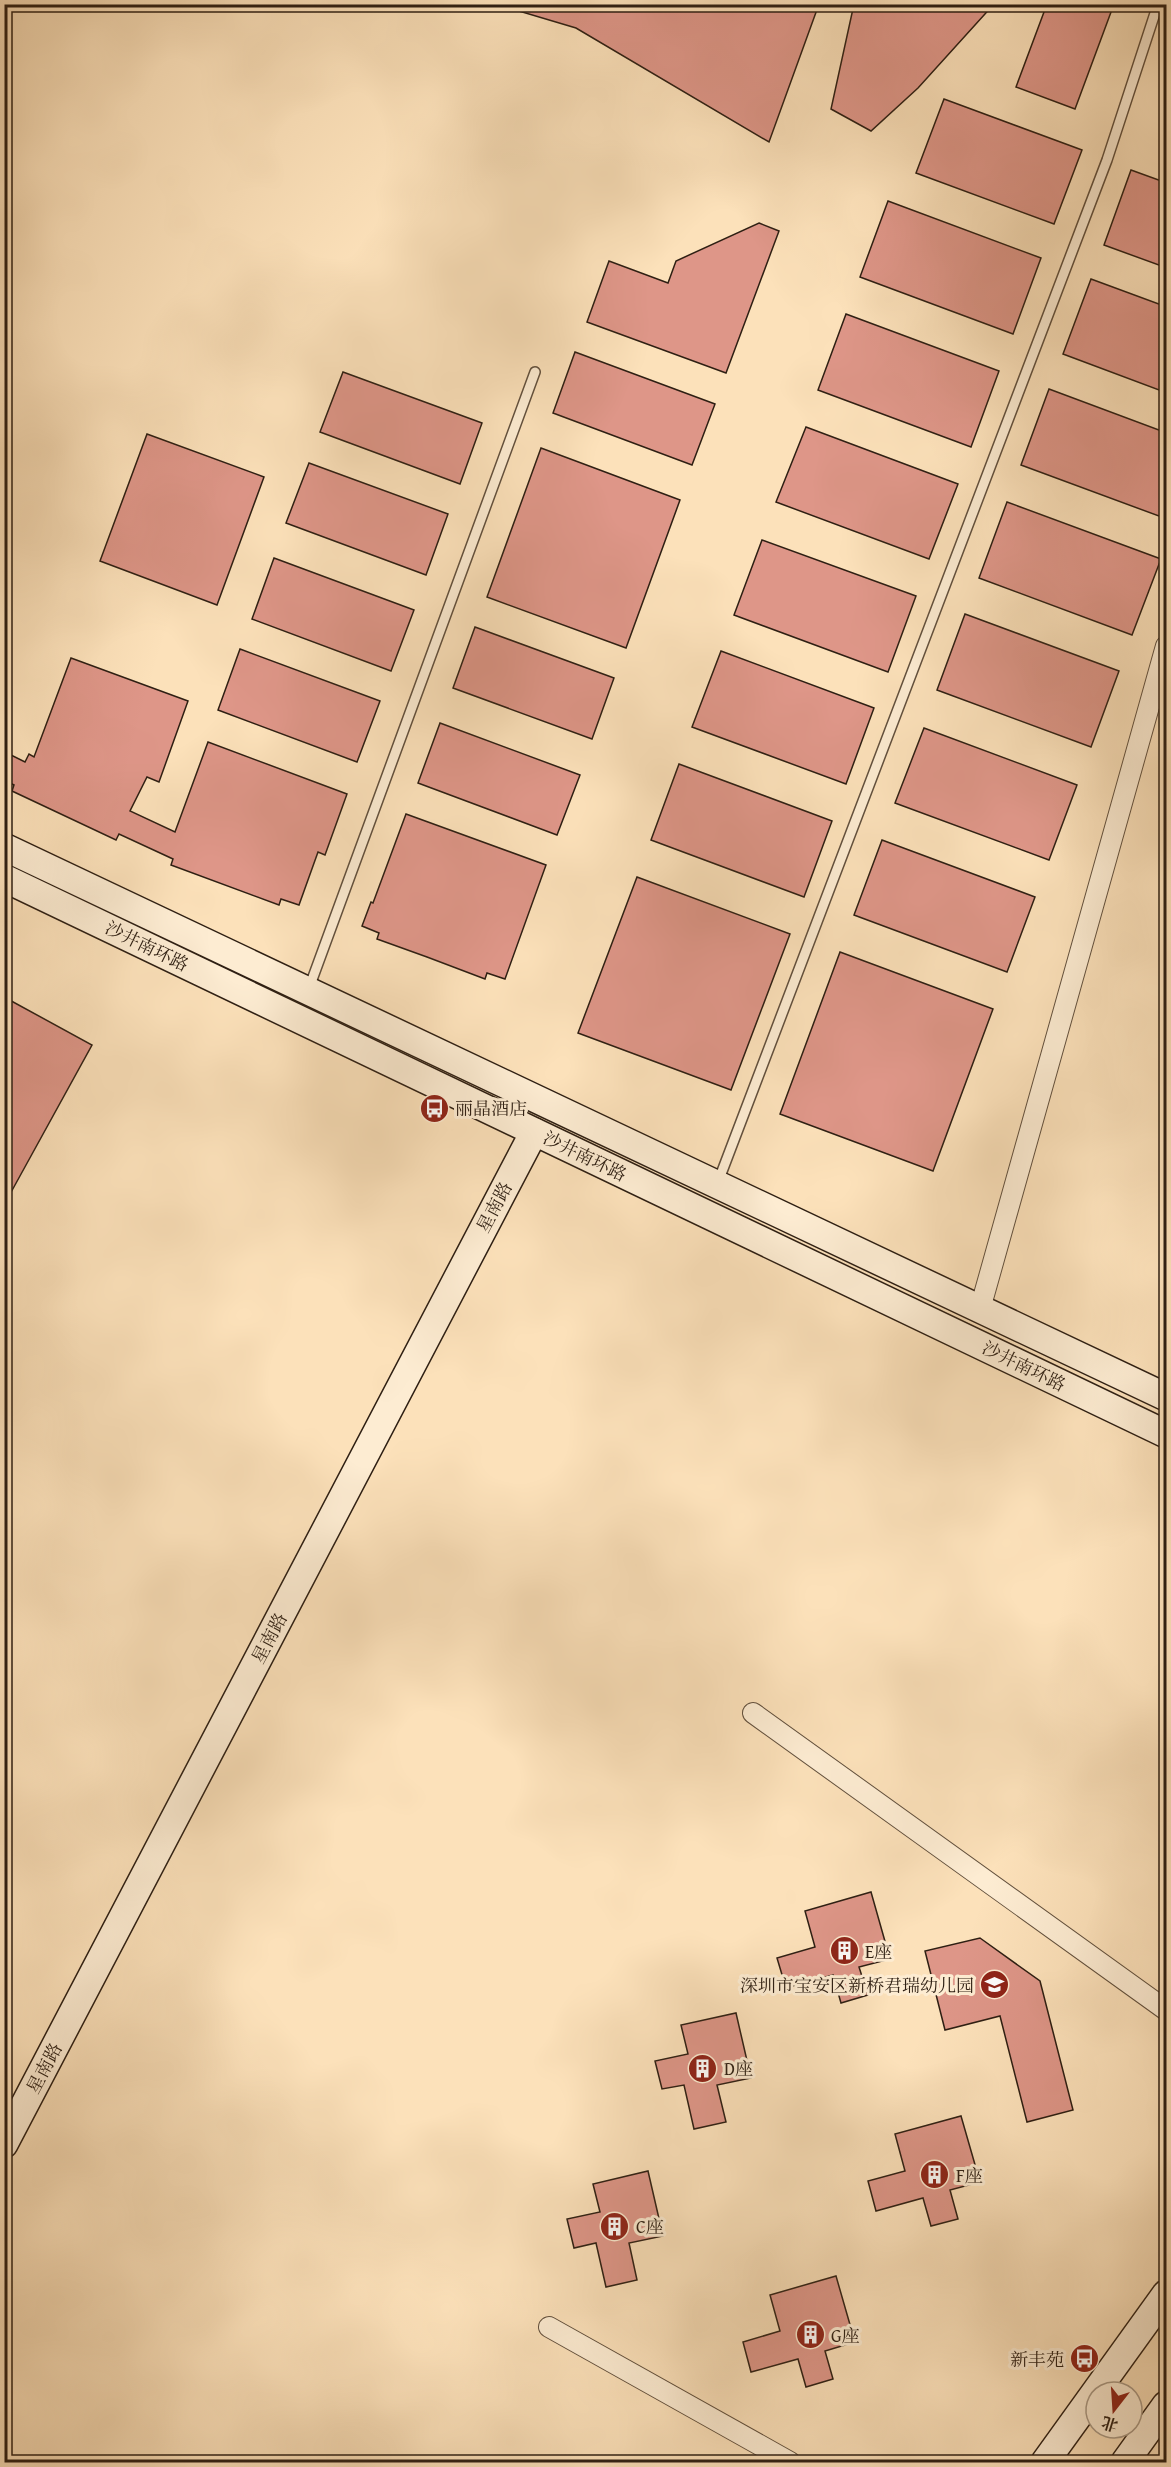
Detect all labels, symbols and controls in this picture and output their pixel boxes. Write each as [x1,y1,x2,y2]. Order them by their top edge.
street label: 沙井南环路 [101,914,193,978]
bus stop icon: 丽晶酒店 [418,1092,450,1124]
place label: 丽晶酒店 [455,1095,527,1122]
street label: 沙井南环路 [539,1124,631,1188]
street label: 星南路 [469,1177,519,1237]
street label: 沙井南环路 [978,1334,1070,1398]
street label: 星南路 [244,1608,294,1668]
building icon: E座 [828,1935,860,1967]
place label: E座 [865,1938,892,1965]
school or university icon: 深圳市宝安区新桥君瑞幼儿园 [979,1969,1011,2001]
place label: 深圳市宝安区新桥君瑞幼儿园 [740,1972,974,1999]
street label: 星南路 [19,2038,69,2098]
building icon: D座 [687,2052,719,2084]
place label: D座 [724,2055,753,2082]
building icon: F座 [919,2159,951,2191]
place label: F座 [956,2162,983,2189]
building icon: C座 [599,2210,631,2242]
place label: C座 [636,2213,664,2240]
building icon: G座 [794,2319,826,2351]
place label: G座 [831,2322,860,2349]
bus stop icon: 新丰苑 [1069,2343,1101,2375]
place label: 新丰苑 [1010,2346,1064,2373]
north arrow [1084,2380,1144,2440]
text: 北 [1098,2411,1121,2438]

